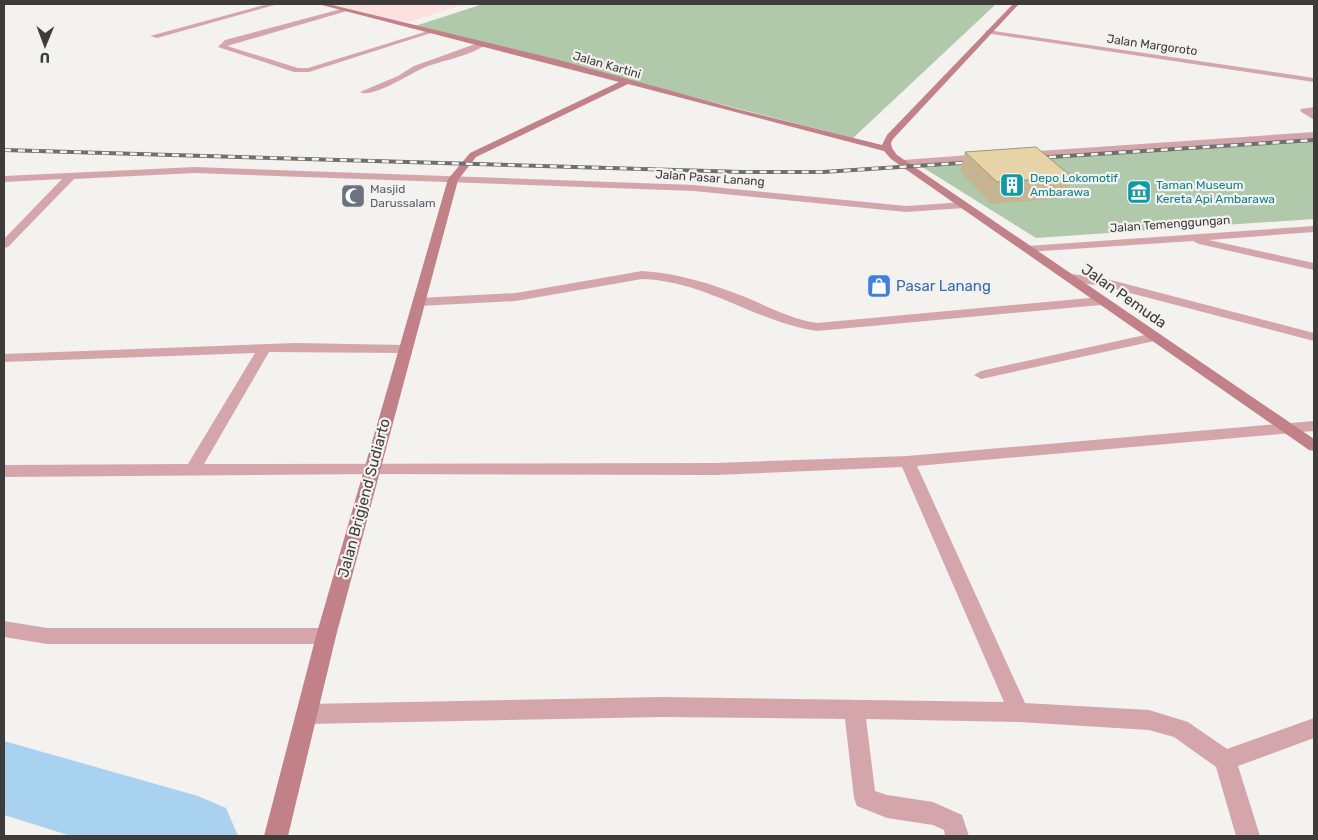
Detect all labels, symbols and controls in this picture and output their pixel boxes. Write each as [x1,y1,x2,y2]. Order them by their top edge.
north arrow [20,20,70,70]
street label: Jalan Margoroto [1106,32,1198,58]
text: U [40,49,50,66]
street label: Jalan Kartini [571,49,643,81]
street label: Jalan Pasar Lanang [655,167,765,189]
place label: Depo Lokomotif Ambarawa [1030,171,1118,199]
building icon: Depo Lokomotif Ambarawa [999,172,1025,198]
place label: Taman Museum Kereta Api Ambarawa [1156,178,1275,206]
museum icon: Taman Museum Kereta Api Ambarawa [1126,179,1152,205]
place label: Masjid Darussalam [370,182,436,210]
mosque icon: Masjid Darussalam [340,183,366,209]
street label: Jalan Temenggungan [1109,213,1231,235]
street label: Jalan Pemuda [1078,260,1170,332]
shop icon: Pasar Lanang [866,273,892,299]
place label: Pasar Lanang [896,277,991,295]
street label: Jalan Brigjend Sudiarto [334,416,394,580]

